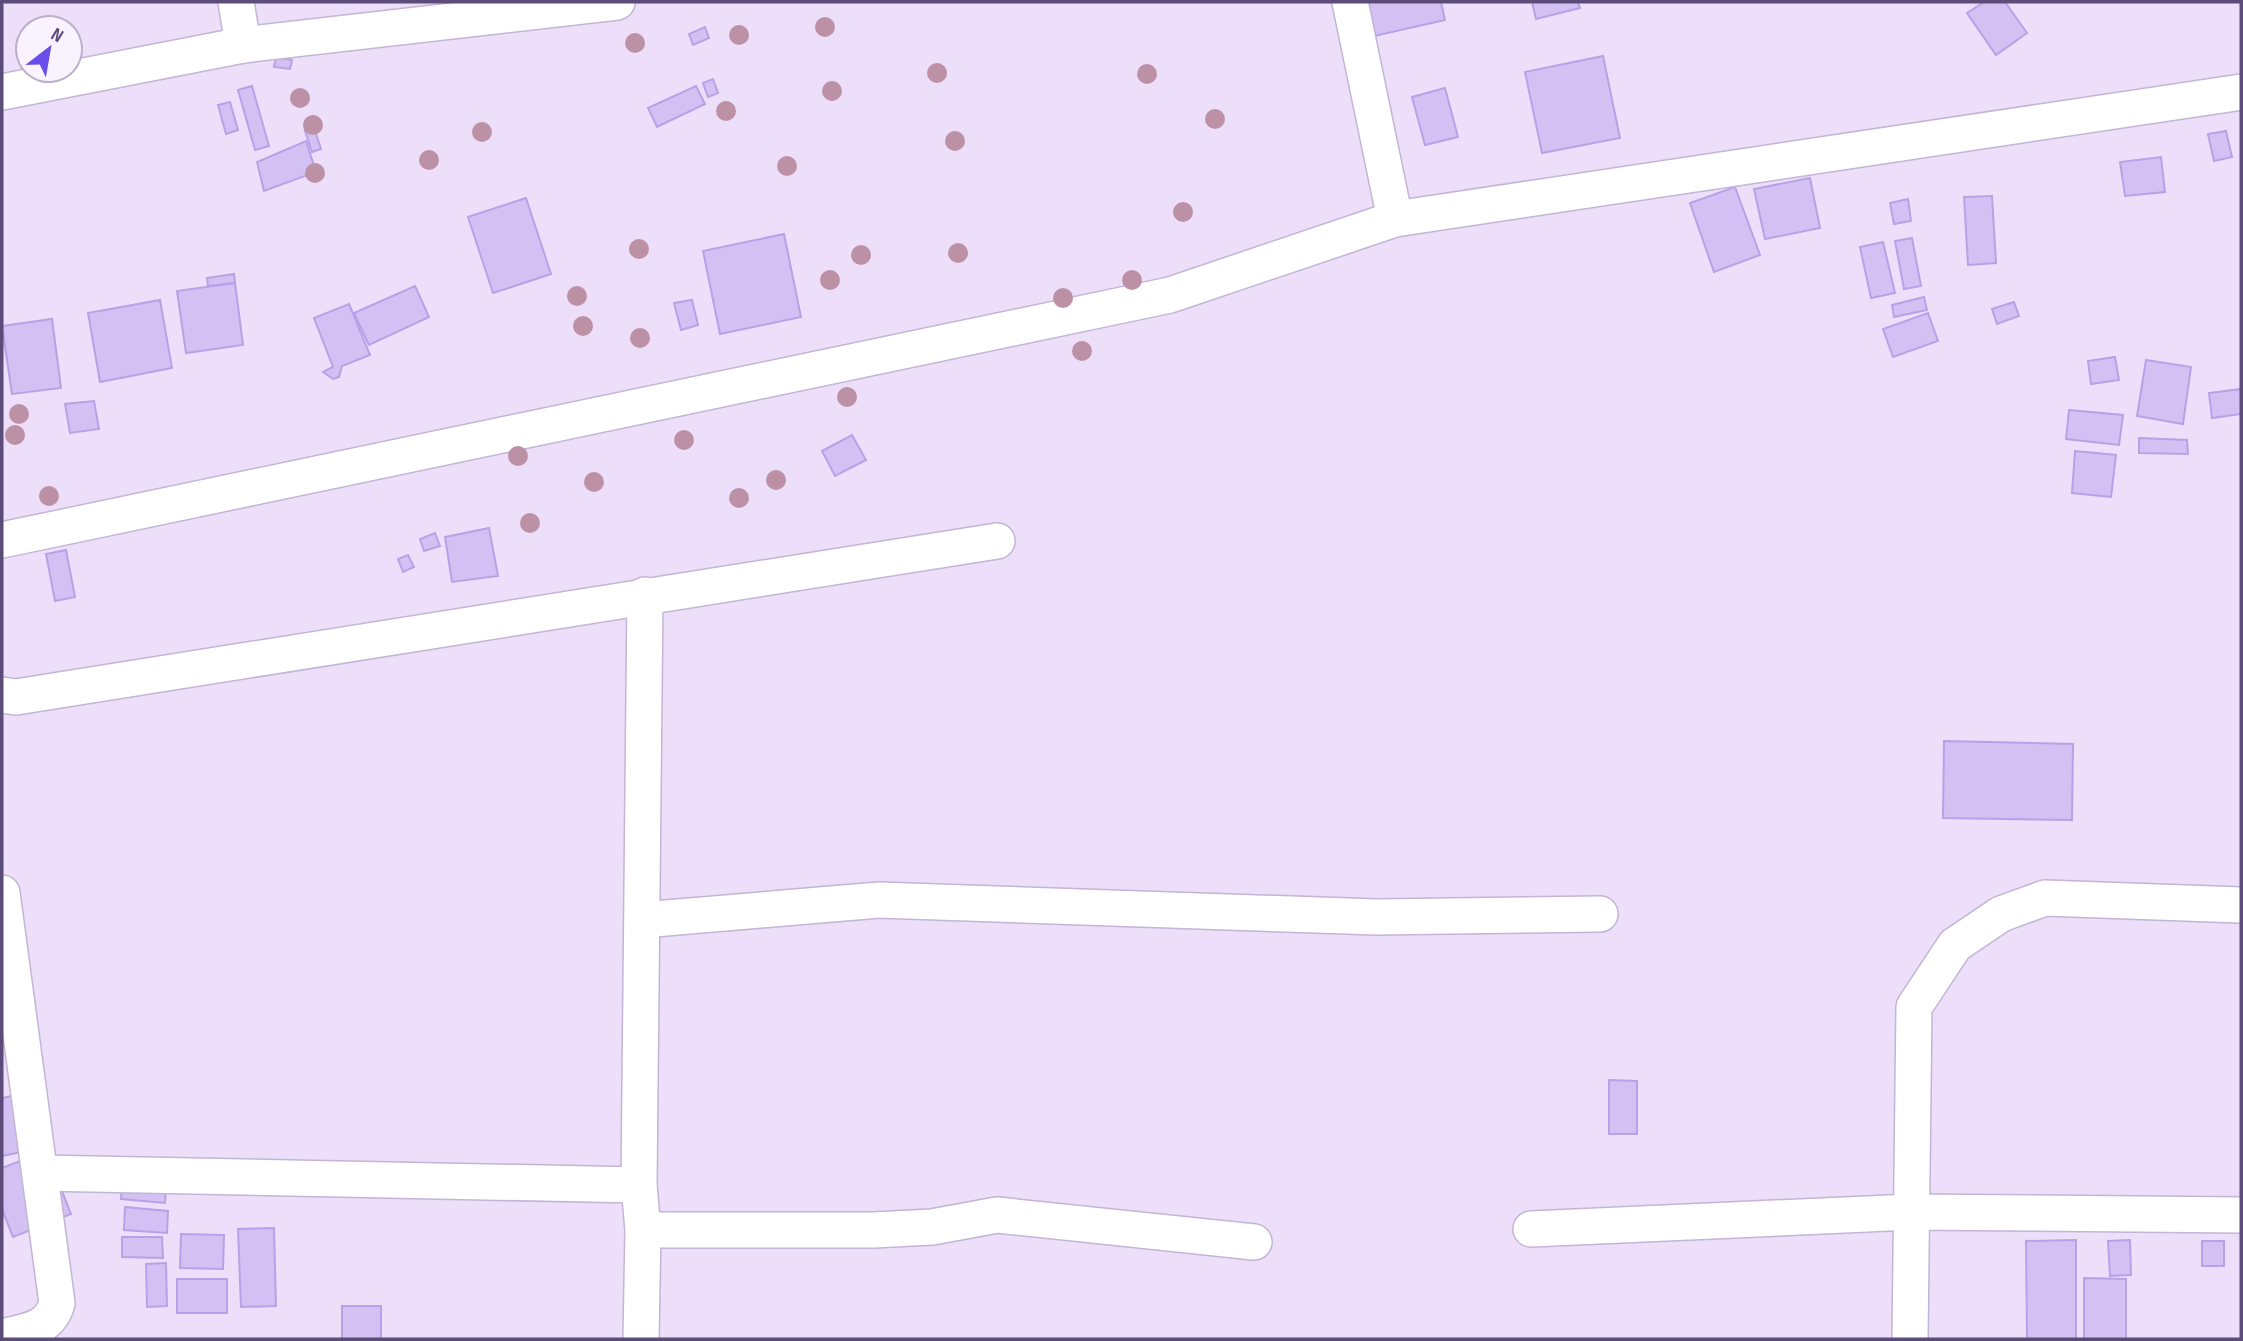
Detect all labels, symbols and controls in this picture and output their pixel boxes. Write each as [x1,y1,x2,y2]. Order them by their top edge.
north arrow [14,14,84,84]
text: N [47,23,67,48]

